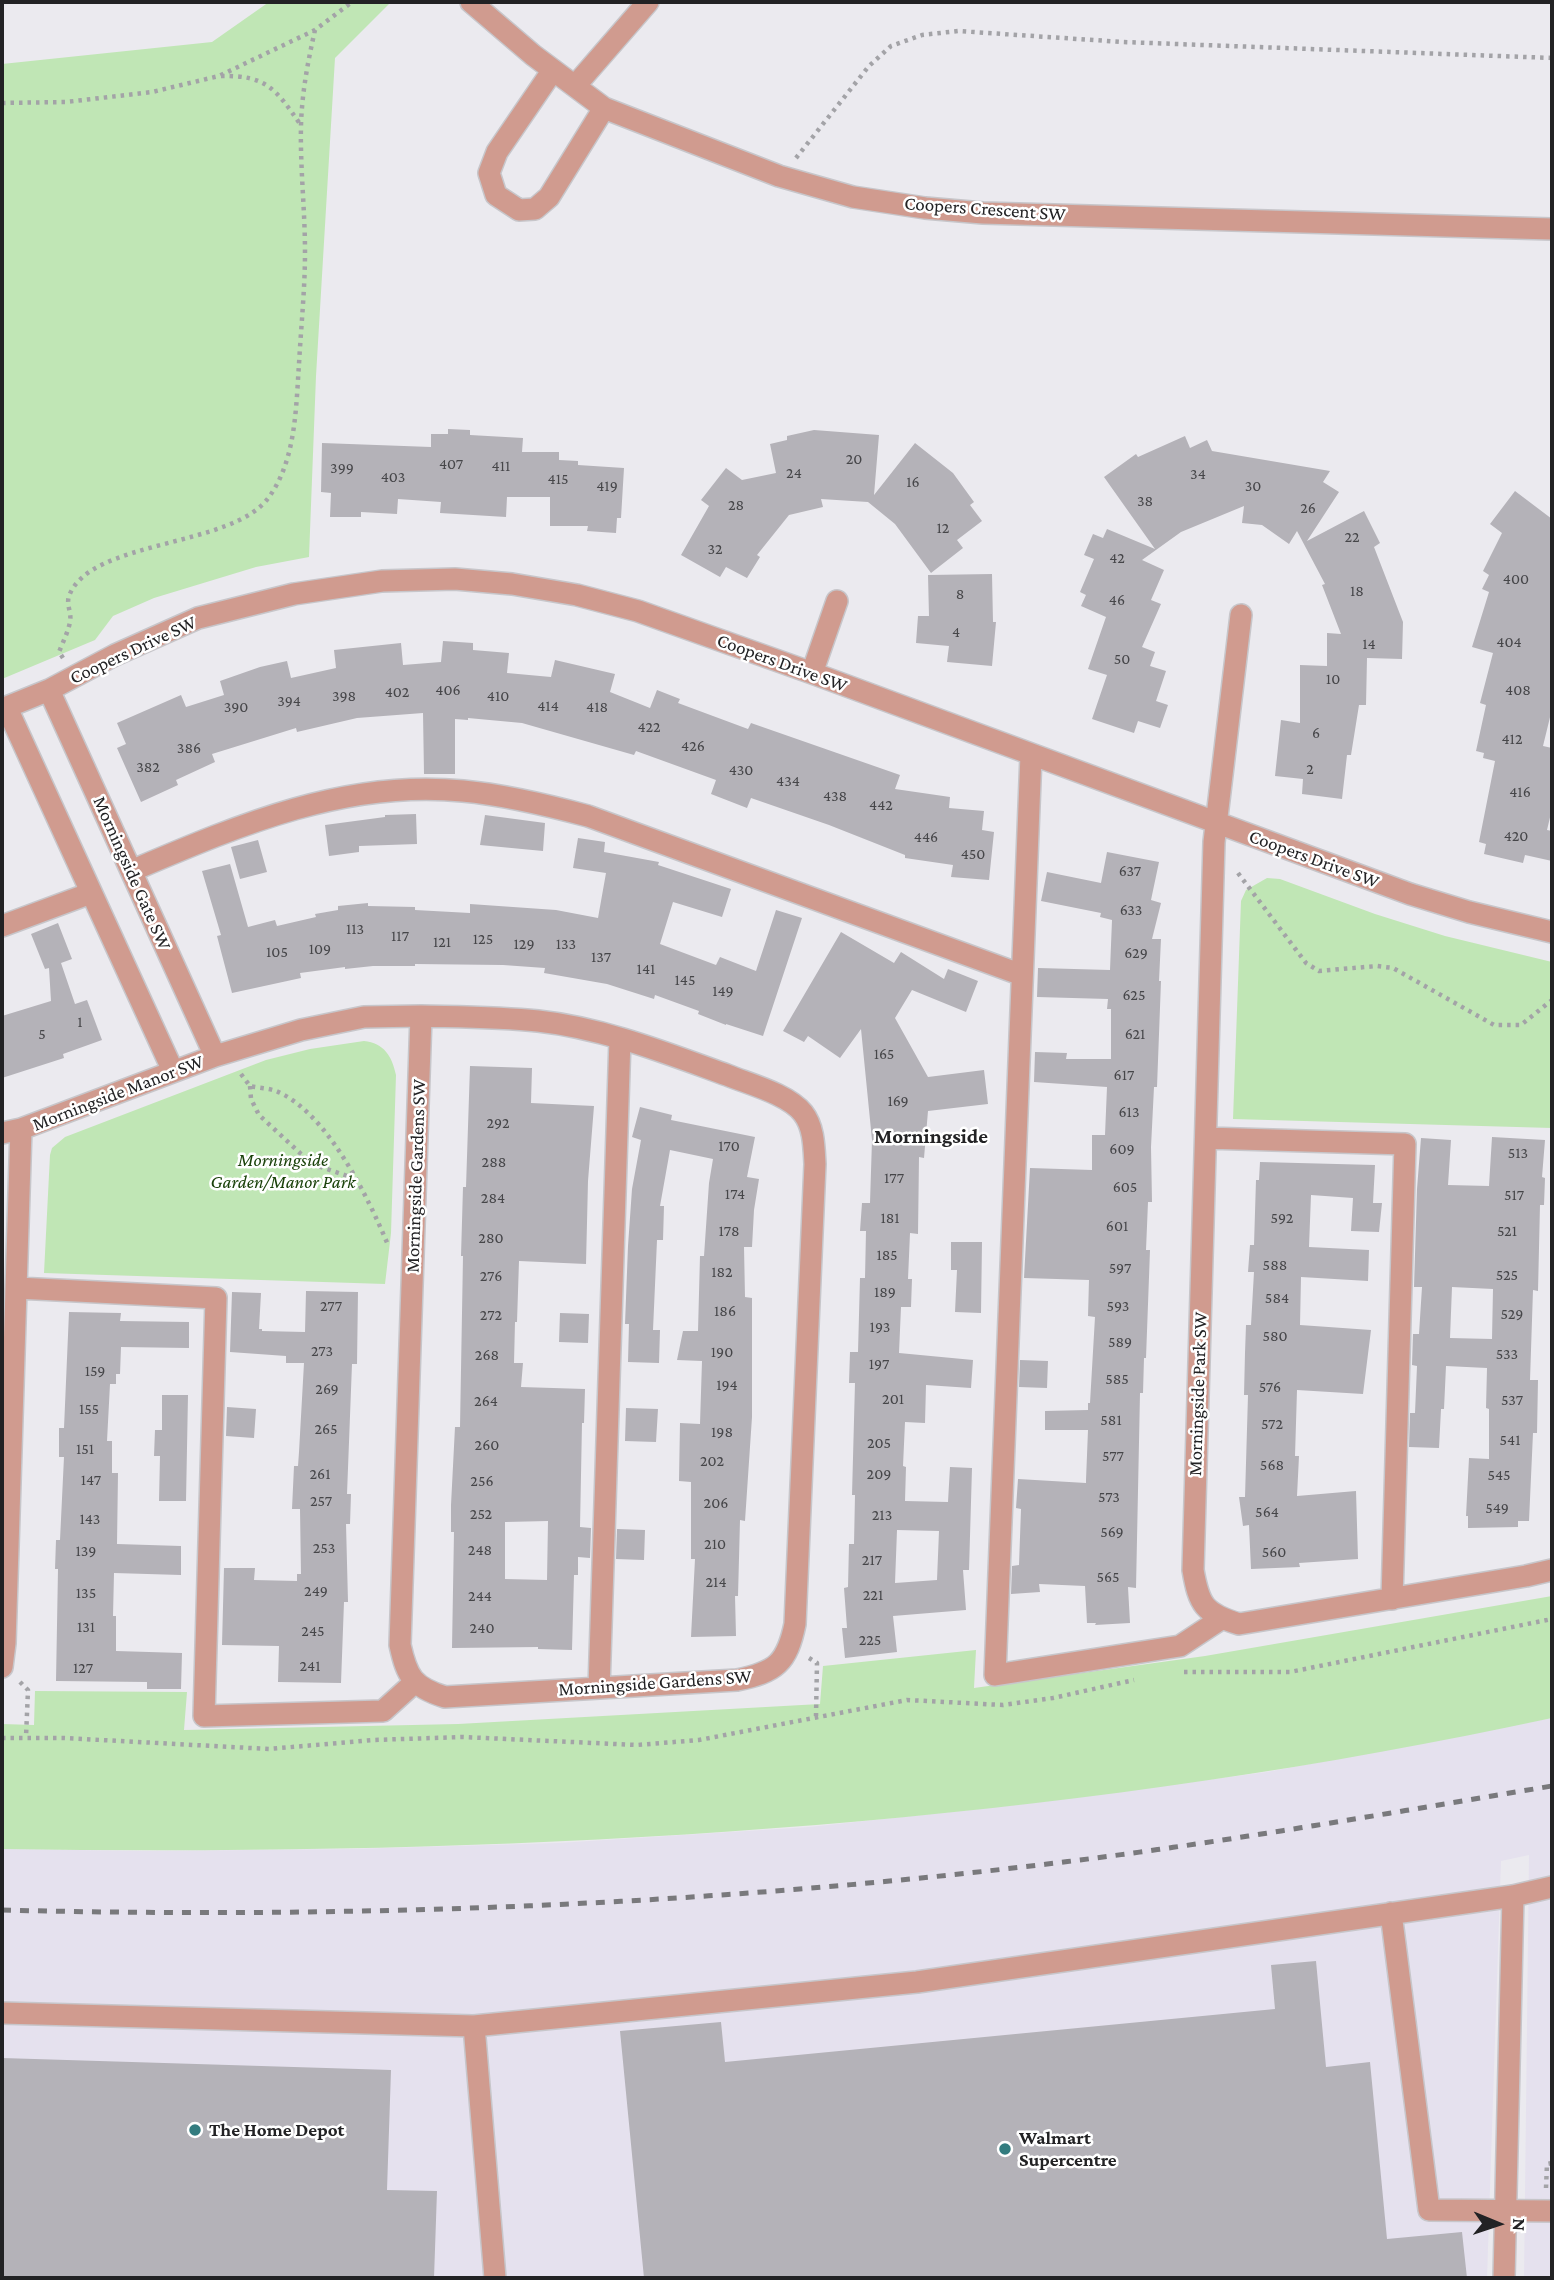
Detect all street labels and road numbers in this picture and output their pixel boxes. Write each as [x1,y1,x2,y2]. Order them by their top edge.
street label: Coopers Crescent SW [904,192,1066,226]
street label: Coopers Drive SW [66,611,200,689]
street label: Coopers Drive SW [714,629,850,697]
street label: Morningside Gate SW [88,793,176,953]
street label: Coopers Drive SW [1246,825,1382,893]
street label: Morningside Manor SW [29,1050,207,1136]
street label: Morningside Gardens SW [401,1079,431,1273]
street label: Morningside Park SW [1184,1312,1212,1476]
street label: Morningside Gardens SW [558,1665,752,1701]

